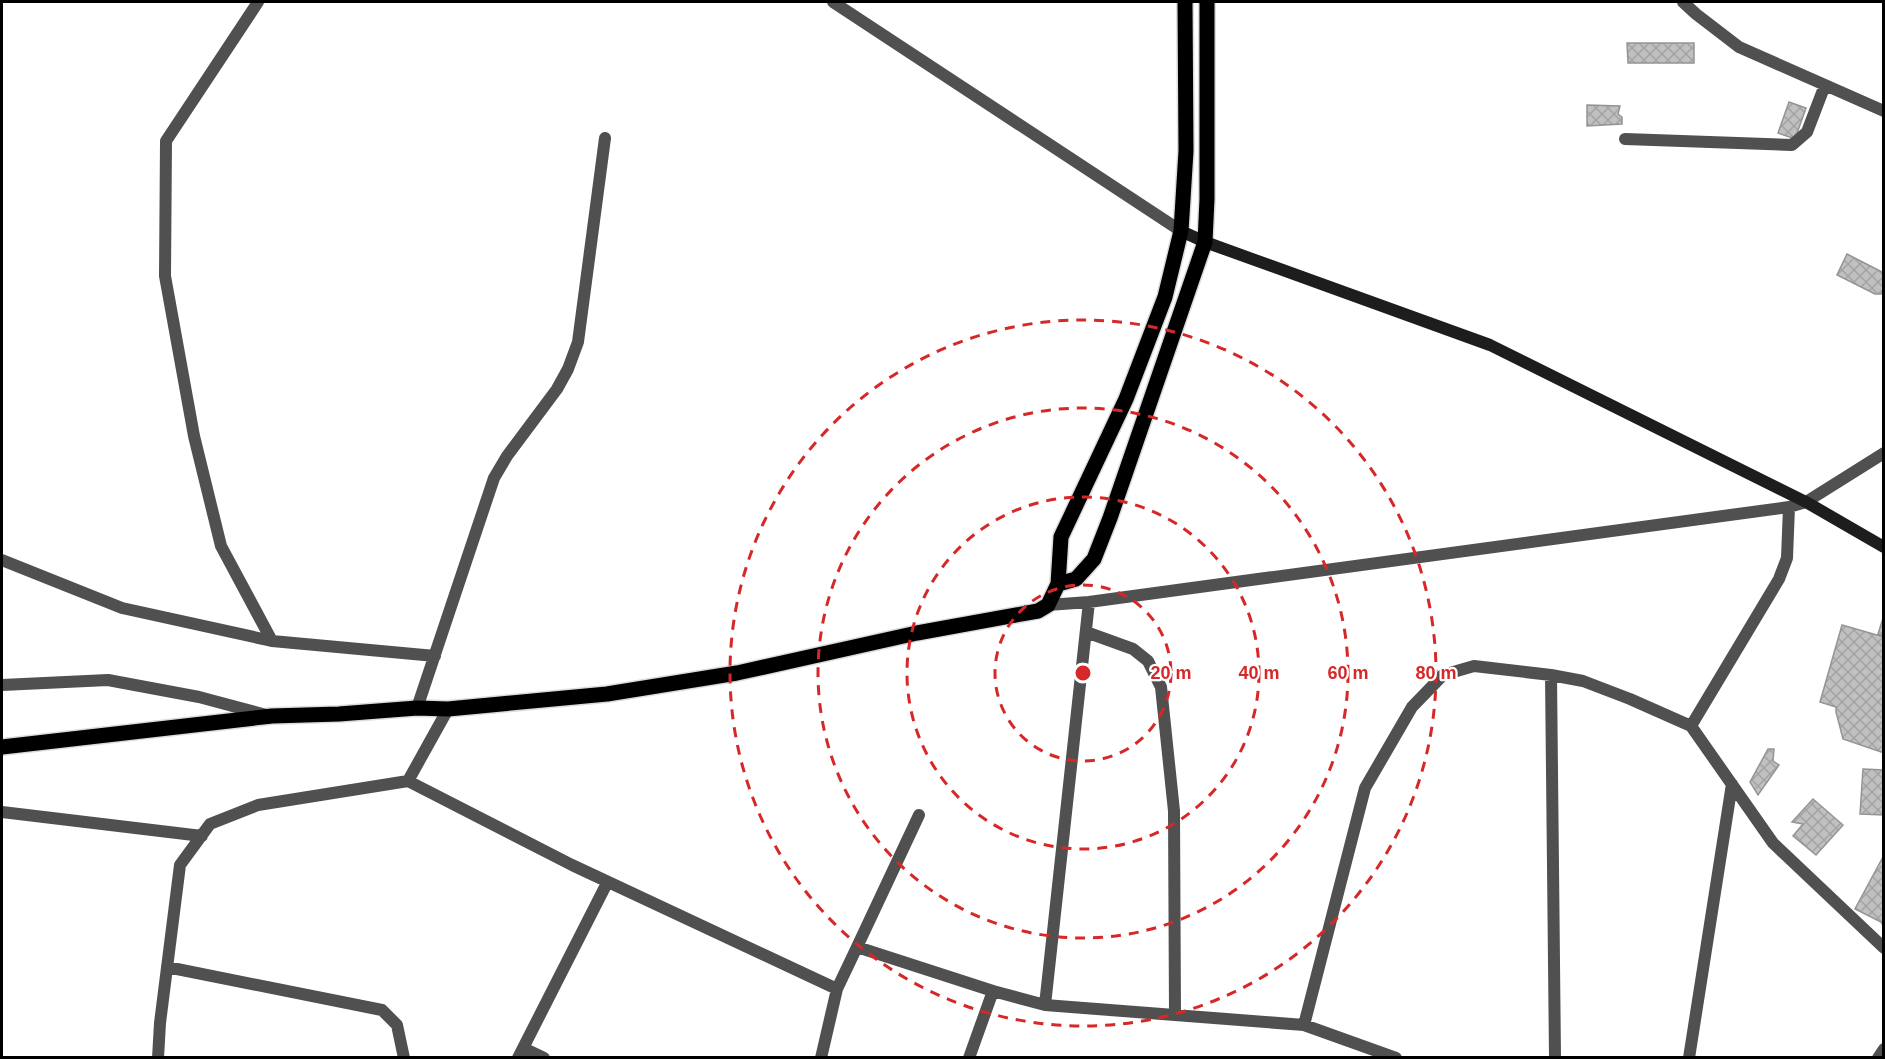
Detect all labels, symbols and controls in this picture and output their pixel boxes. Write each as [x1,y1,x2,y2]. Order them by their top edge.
centre of rings [1073,663,1093,683]
text: 20 m [1150,663,1192,683]
text: 40 m [1238,663,1280,683]
text: 60 m [1327,663,1369,683]
text: 80 m [1415,663,1457,683]

